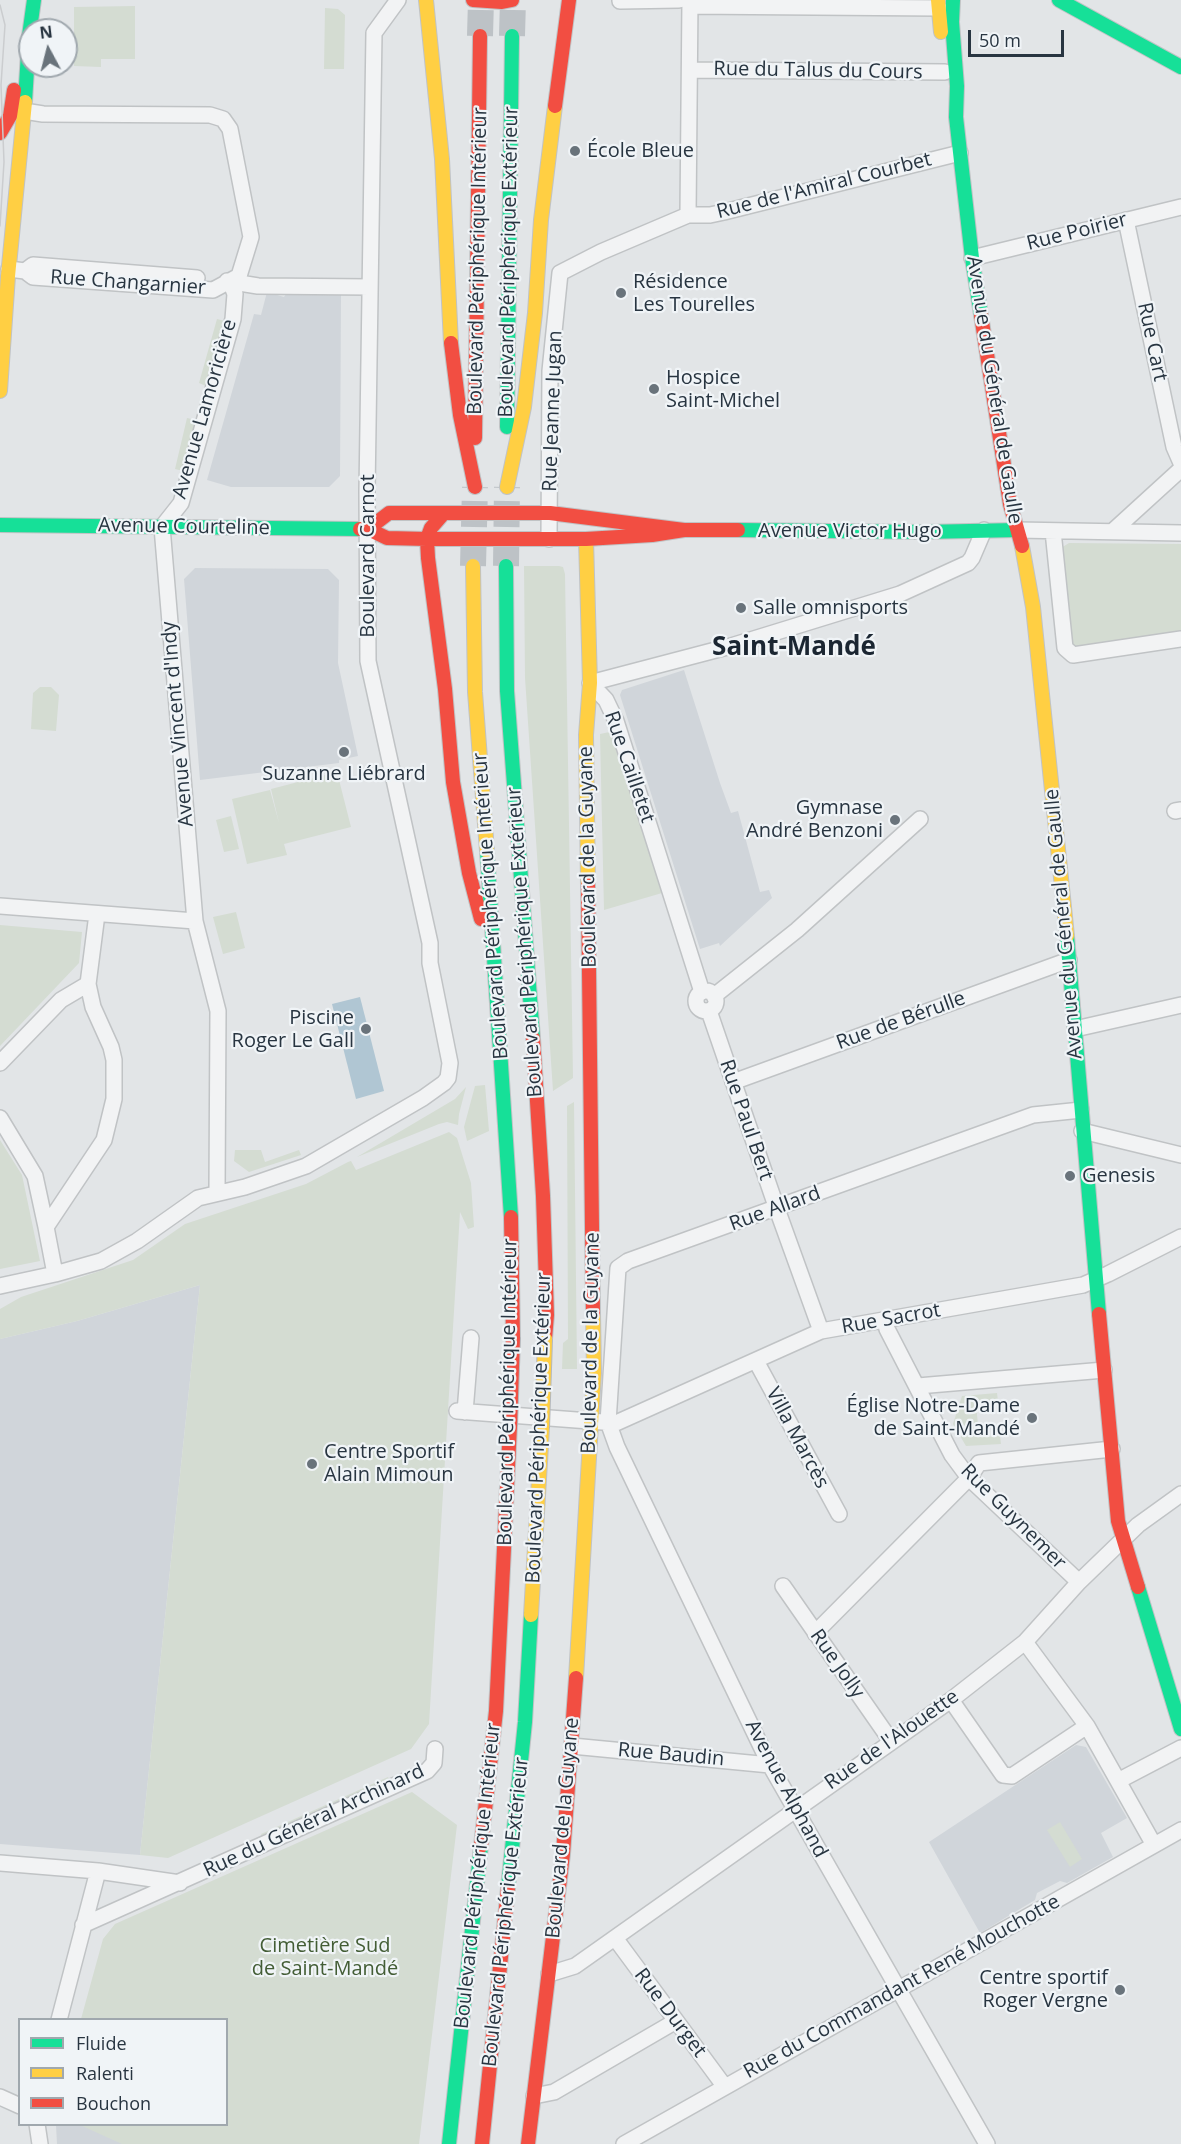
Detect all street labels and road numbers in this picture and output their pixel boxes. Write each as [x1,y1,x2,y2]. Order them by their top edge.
street label: Rue du Talus du Cours [713,57,923,85]
street label: Boulevard Périphérique Extérieur [494,106,524,418]
street label: Boulevard Périphérique Intérieur [463,107,493,415]
street label: Rue de l'Amiral Courbet [714,148,934,224]
street label: Rue Poirier [1024,208,1130,256]
street label: Avenue du Général de Gaulle [961,254,1027,526]
street label: Rue Changarnier [49,266,207,300]
street label: Rue Cart [1132,300,1172,384]
street label: Avenue Lamoricière [168,317,242,501]
street label: Rue Jeanne Jugan [538,330,568,492]
street label: Boulevard Carnot [356,474,380,638]
street label: Avenue Courteline [98,514,270,540]
street label: Avenue Victor Hugo [758,519,942,543]
street label: Avenue Vincent d'Indy [157,620,199,828]
street label: Rue Cailletet [599,708,659,826]
street label: Boulevard de la Guyane [574,746,602,968]
street label: Boulevard Périphérique Intérieur [468,752,514,1060]
street label: Boulevard Périphérique Extérieur [502,786,548,1098]
street label: Avenue du Général de Gaulle [1040,788,1088,1060]
street label: Rue de Bérulle [833,987,969,1055]
street label: Rue Paul Bert [714,1056,778,1184]
street label: Rue Allard [726,1181,824,1237]
street label: Boulevard de la Guyane [577,1232,605,1454]
street label: Boulevard Périphérique Intérieur [493,1238,523,1546]
street label: Boulevard Périphérique Extérieur [522,1272,556,1584]
street label: Rue Sacrot [840,1298,942,1340]
street label: Villa Marcès [760,1383,834,1493]
street label: Rue Guynemer [955,1459,1071,1575]
street label: Rue Jolly [805,1625,869,1703]
street label: Rue de l'Alouette [820,1685,964,1795]
street label: Avenue Alphand [740,1716,832,1862]
street label: Boulevard de la Guyane [541,1717,585,1939]
street label: Boulevard Périphérique Intérieur [450,1722,506,2030]
street label: Rue Baudin [617,1738,725,1772]
street label: Boulevard Périphérique Extérieur [478,1756,534,2068]
street label: Rue du Général Archinard [200,1759,428,1883]
street label: Rue du Commandant René Mouchotte [740,1890,1064,2084]
street label: Rue Durget [629,1964,711,2062]

